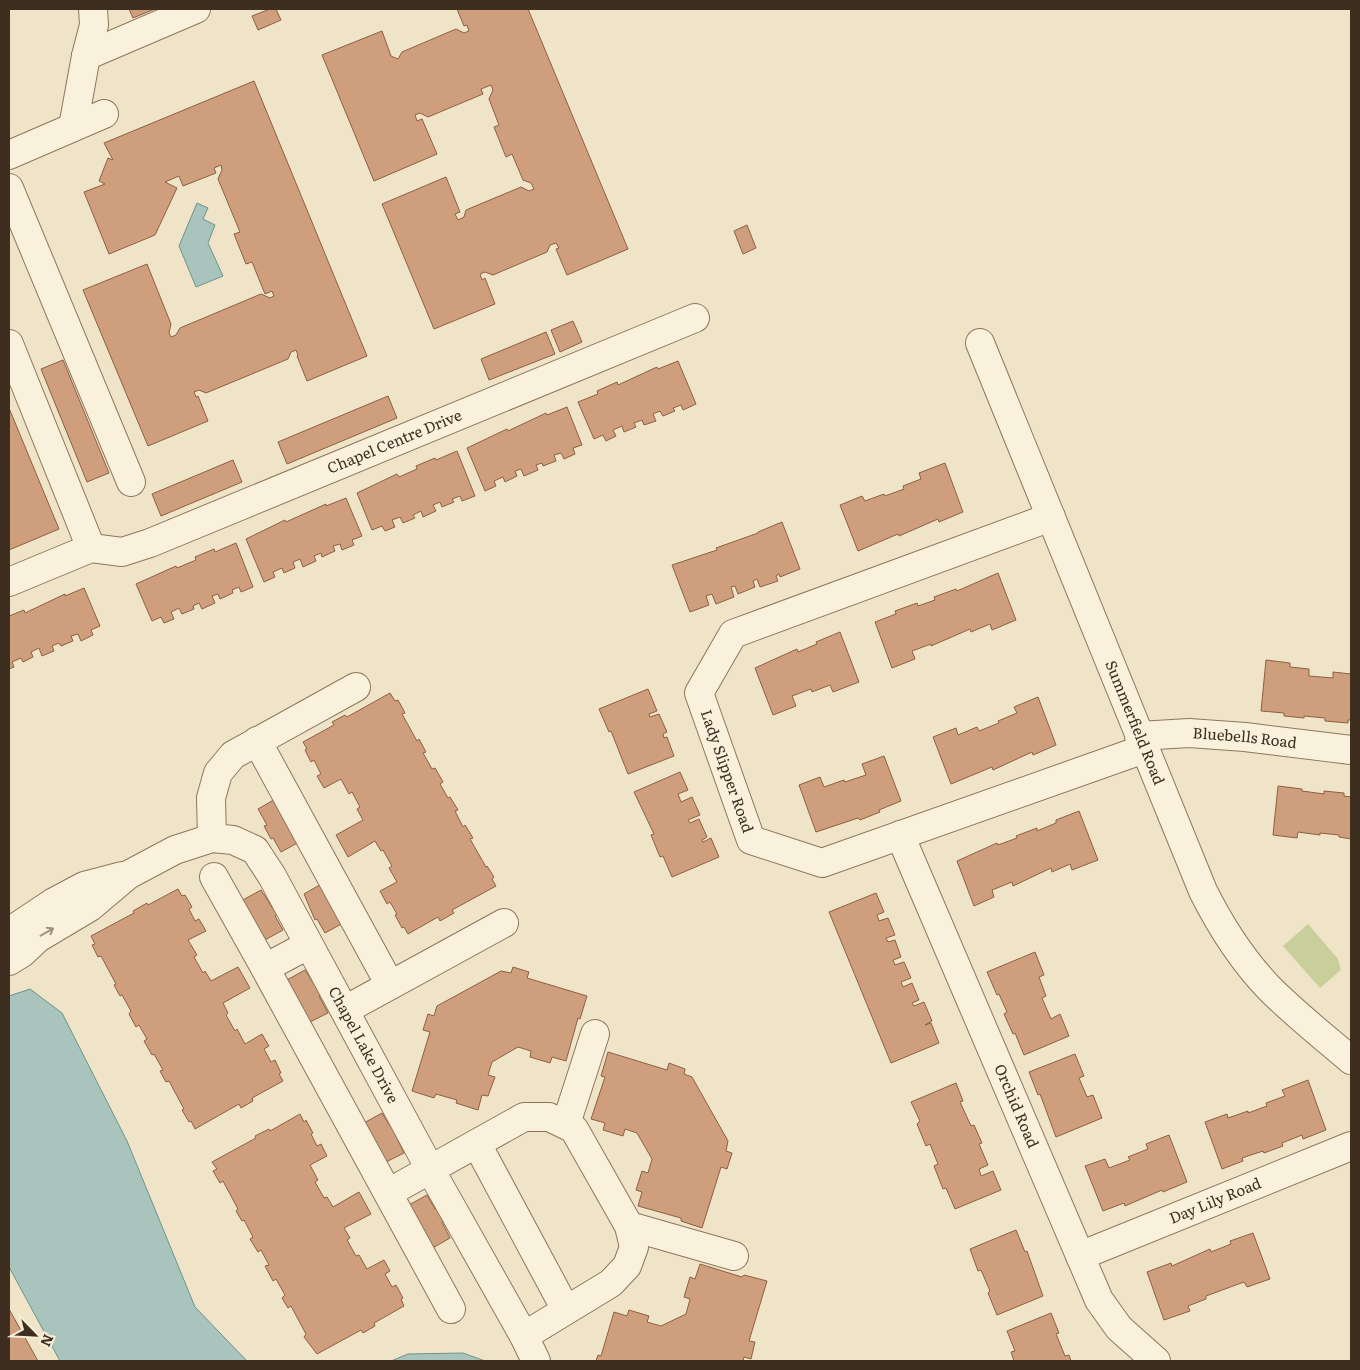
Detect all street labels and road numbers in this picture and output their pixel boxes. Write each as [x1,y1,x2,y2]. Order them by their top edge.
street label: Chapel Centre Drive [323,403,465,479]
street label: Summerfield Road [1100,656,1172,788]
street label: Lady Slipper Road [696,706,761,836]
street label: Bluebells Road [1192,720,1298,753]
street label: Chapel Lake Drive [324,982,406,1107]
street label: Orchid Road [989,1060,1046,1151]
street label: Day Lily Road [1165,1171,1264,1229]

